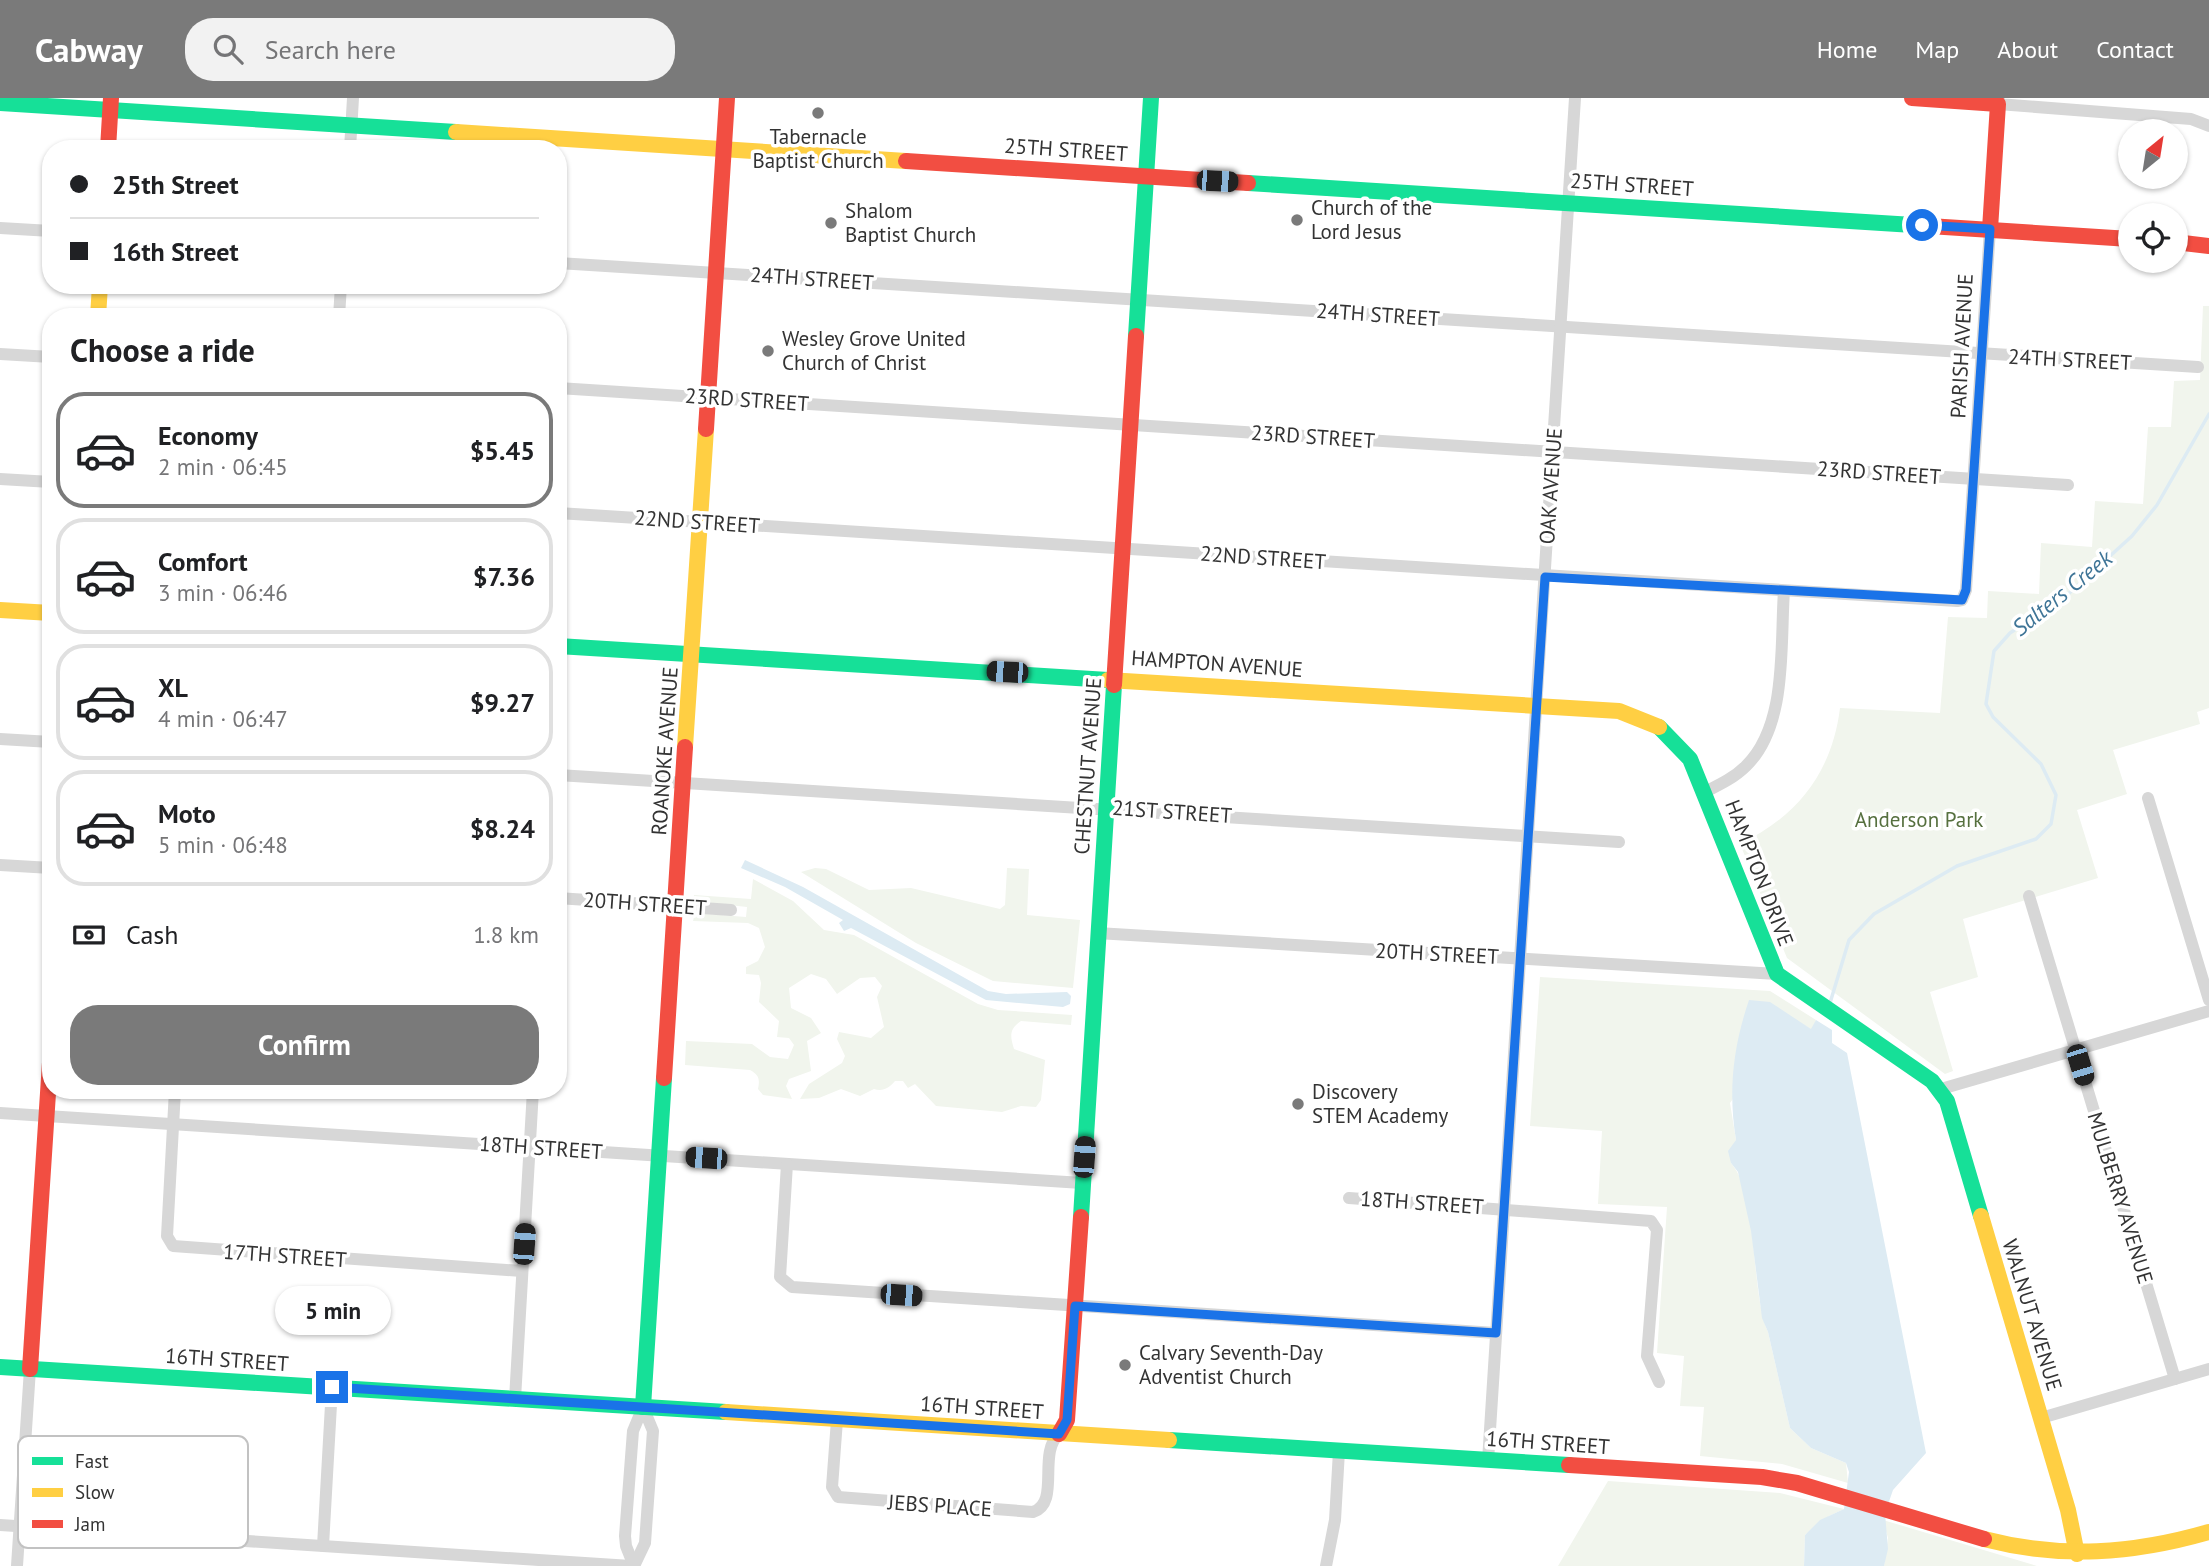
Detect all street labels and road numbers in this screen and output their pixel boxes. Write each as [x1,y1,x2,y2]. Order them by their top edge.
street label: 25TH STREET [1003,132,1129,167]
street label: 25TH STREET [1569,167,1695,202]
street label: 24TH STREET [749,261,875,296]
street label: PARISH AVENUE [1944,273,1979,419]
street label: 24TH STREET [1315,297,1441,332]
street label: 24TH STREET [2008,343,2133,376]
street label: 23RD STREET [684,382,810,417]
street label: 23RD STREET [1250,419,1376,454]
street label: OAK AVENUE [1533,427,1568,545]
street label: 23RD STREET [1816,455,1942,490]
street label: 22ND STREET [633,504,761,539]
street label: 22ND STREET [1199,540,1327,575]
street label: HAMPTON AVENUE [1130,644,1304,683]
street label: ROANOKE AVENUE [645,666,684,836]
street label: CHESTNUT AVENUE [1068,677,1107,855]
street label: 21ST STREET [1111,794,1233,829]
street label: HAMPTON DRIVE [1719,796,1800,950]
street label: 20TH STREET [582,886,708,921]
street label: 20TH STREET [1375,937,1500,970]
street label: MULBERRY AVENUE [2082,1109,2159,1287]
street label: 18TH STREET [478,1130,604,1165]
street label: 18TH STREET [1359,1185,1485,1220]
street label: WALNUT AVENUE [1997,1236,2068,1394]
street label: 17TH STREET [222,1238,348,1273]
street label: 16TH STREET [164,1342,290,1377]
street label: 16TH STREET [919,1390,1045,1425]
street label: 16TH STREET [1485,1425,1611,1460]
street label: JEBS PLACE [886,1488,993,1523]

